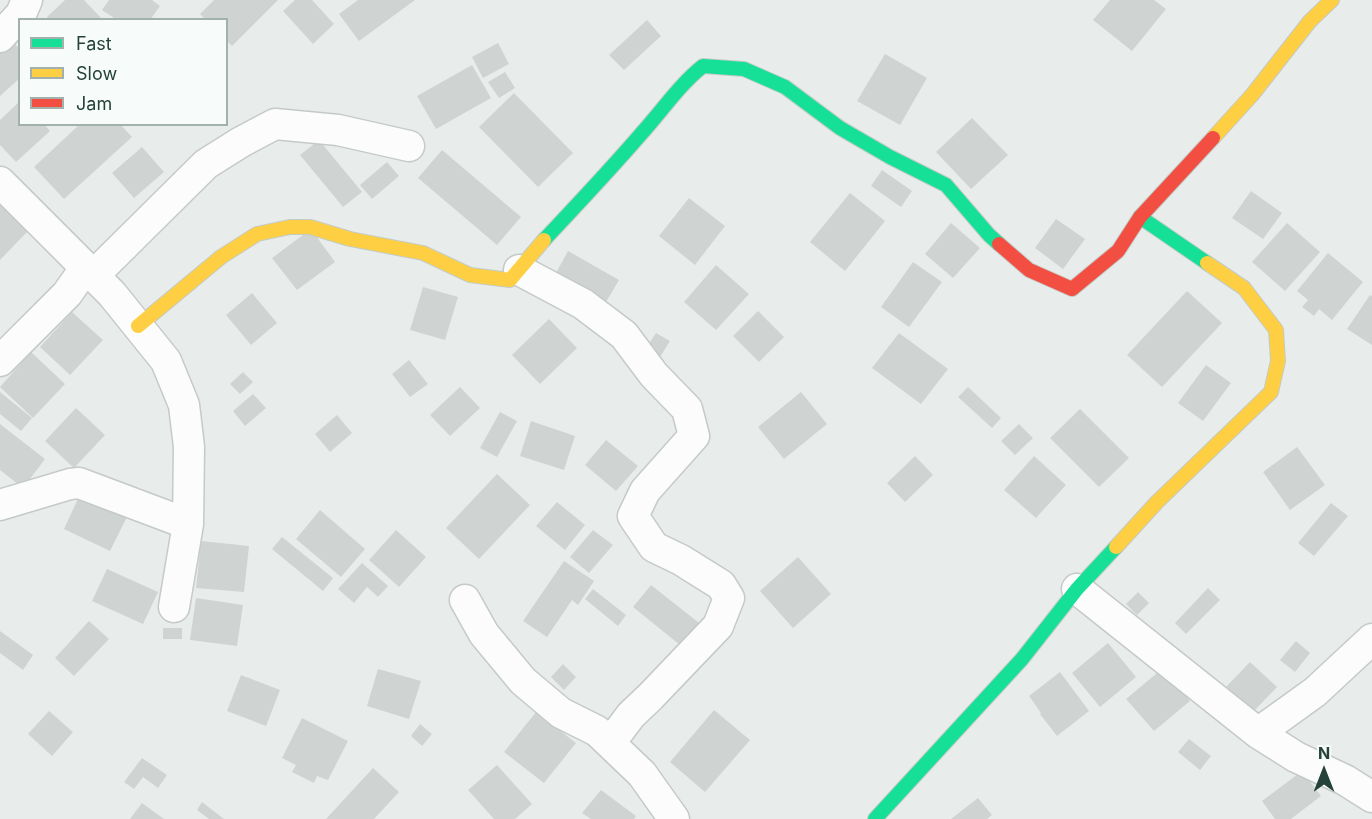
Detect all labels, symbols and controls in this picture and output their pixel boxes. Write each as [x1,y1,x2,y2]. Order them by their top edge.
legend [18,18,228,126]
text: Fast [76,33,112,54]
text: Slow [76,63,117,84]
text: Jam [76,93,112,114]
north arrow [1294,741,1354,801]
text: N [1318,743,1330,763]

